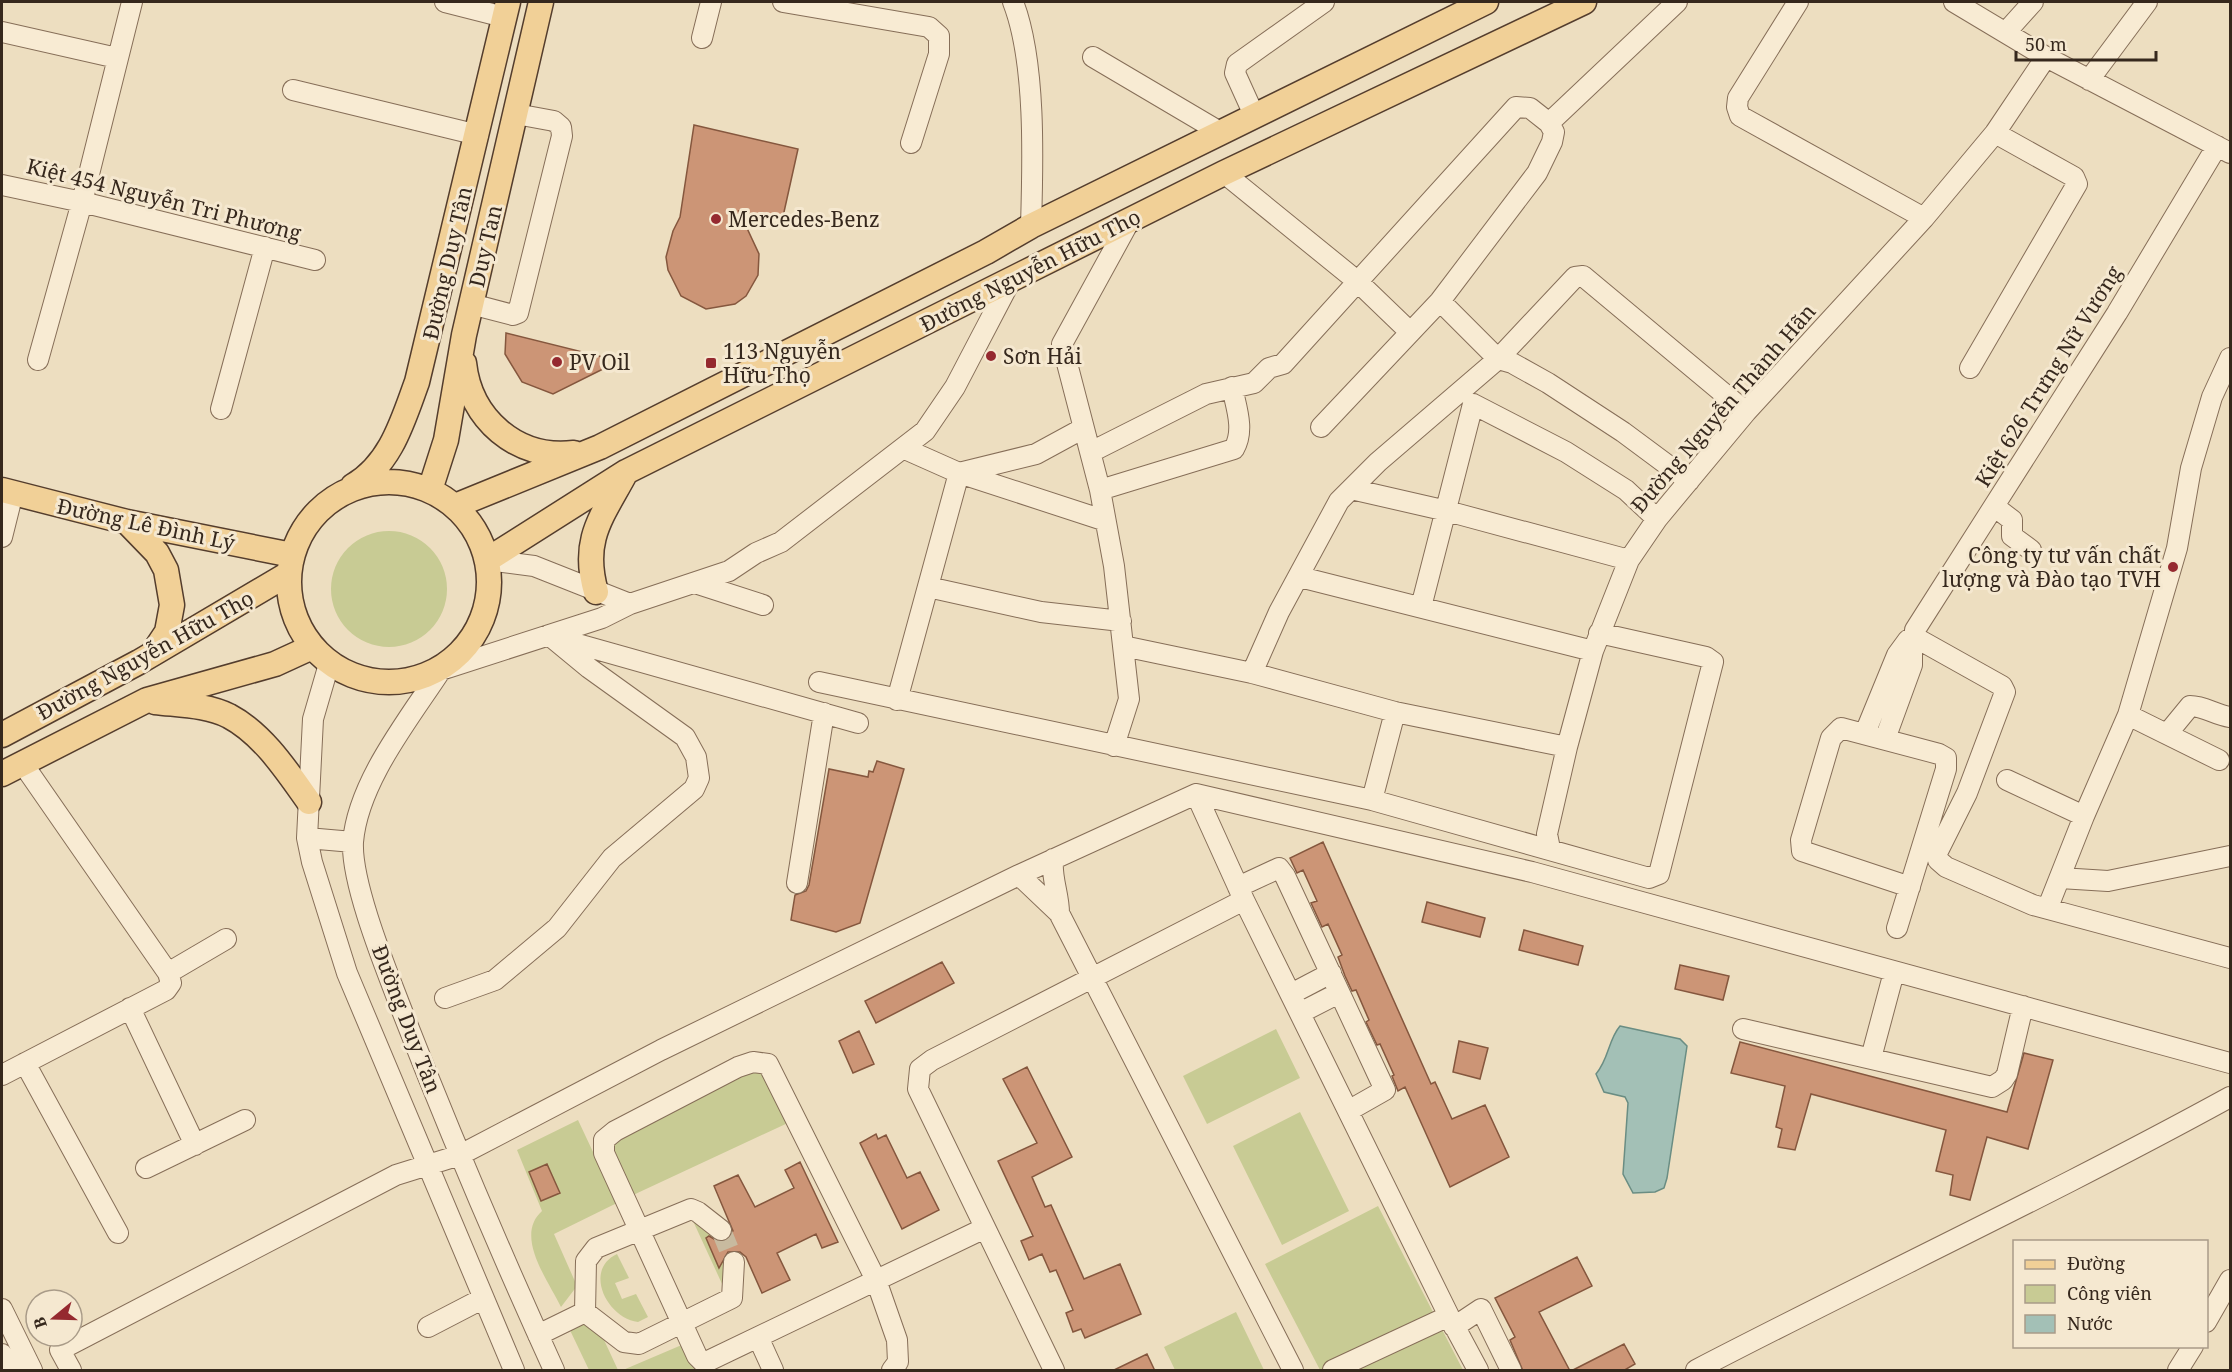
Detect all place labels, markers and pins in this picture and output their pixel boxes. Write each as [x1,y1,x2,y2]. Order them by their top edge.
place label: Mercedes-Benz [728,205,880,233]
marker: Mercedes-Benz [709,212,723,226]
place label: 113 Nguyễn Hữu Thọ [723,337,841,389]
place label: Sơn Hải [1003,342,1082,370]
place label: PV Oil [569,348,631,376]
marker: Sơn Hải [984,349,998,363]
marker: PV Oil [550,355,564,369]
marker: 113 Nguyễn Hữu Thọ [704,356,718,370]
place label: Công ty tư vấn chất lượng và Đào tạo TVH [1942,541,2161,593]
marker: Công ty tư vấn chất lượng và Đào tạo TVH [2166,560,2180,574]

